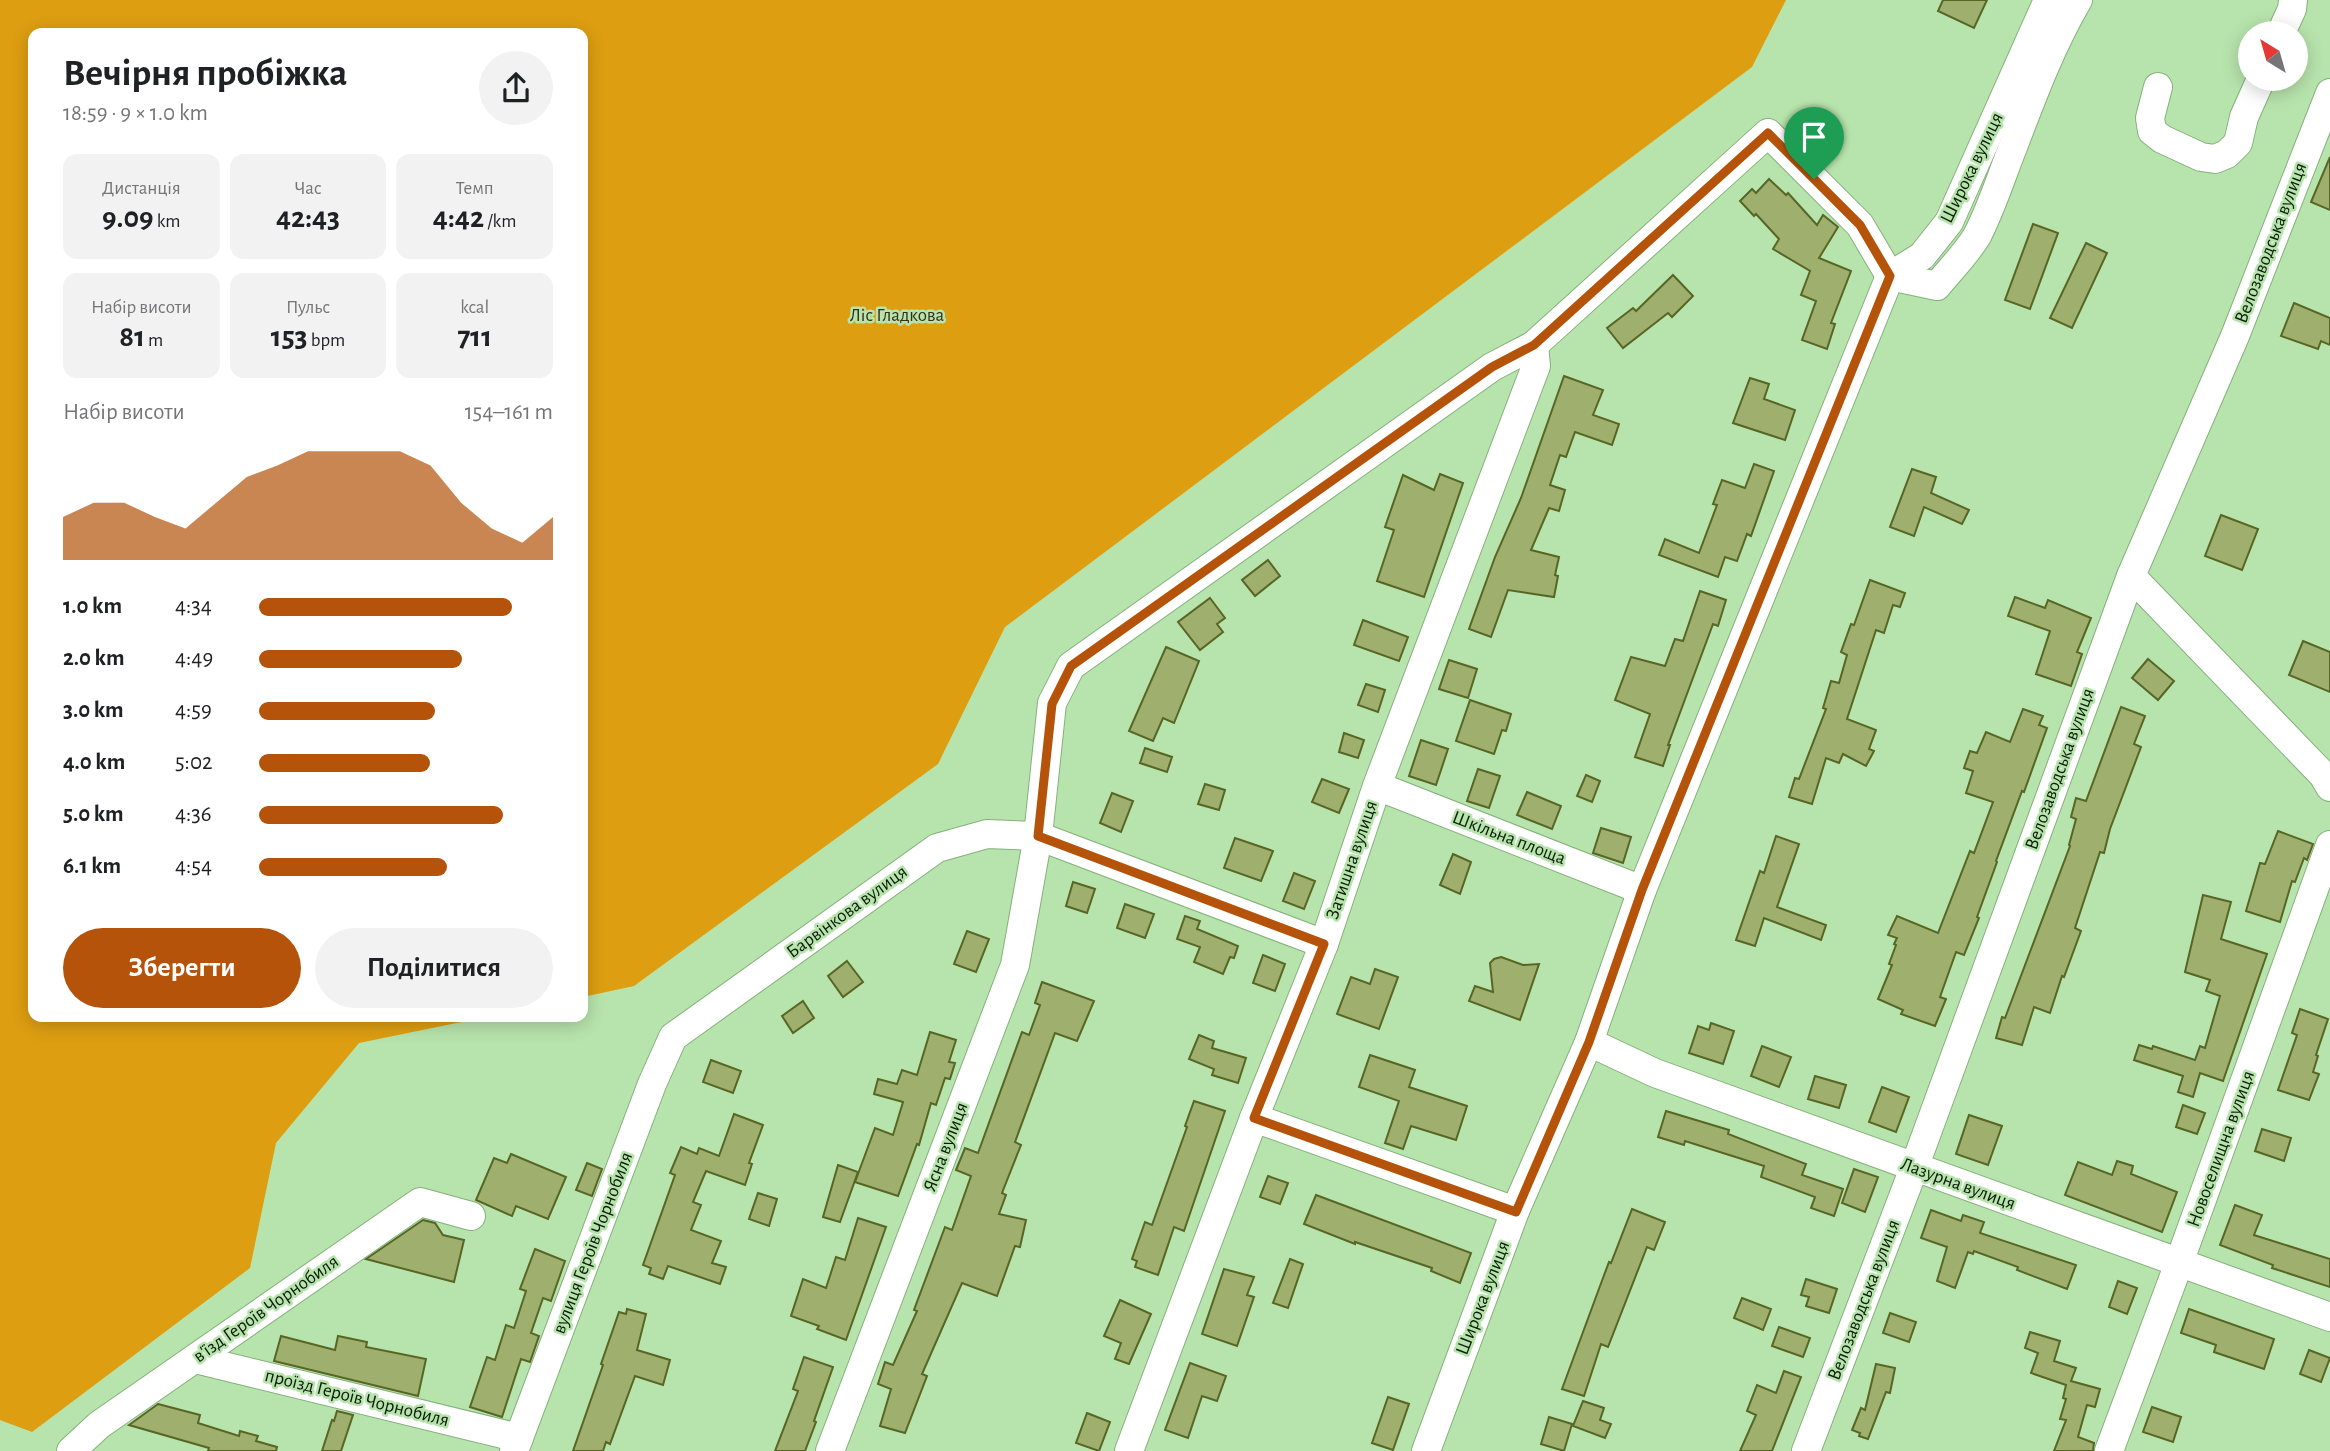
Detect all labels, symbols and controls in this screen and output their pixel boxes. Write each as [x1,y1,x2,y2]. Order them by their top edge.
north arrow [2238,21,2308,91]
map controls [2238,21,2308,91]
button: share [479,51,553,125]
text: Вечірня пробіжка [63,55,347,93]
text: 18:59 · 9 × 1.0 km [63,102,208,125]
pin [1784,107,1844,179]
street label: Широка вулиця [1937,110,2007,226]
icon: arrive [1795,118,1833,156]
street label: Велозаводська вулиця [2232,160,2310,326]
text: Дистанція [102,179,181,198]
text: Час [294,179,322,198]
text: Темп [456,179,494,198]
text: 9.09 [102,203,154,233]
text: 42:43 [276,203,340,233]
text: 4:42 [433,203,484,233]
text: km [154,212,181,231]
text: /km [484,212,516,231]
text: Набір висоти [91,298,192,317]
text: Пульс [286,298,330,317]
text: kcal [460,298,489,317]
park label: Ліс Гладкова [850,306,945,325]
text: 81 [119,322,145,352]
text: 153 [271,322,308,352]
text: 711 [457,322,492,352]
text: m [145,331,163,350]
text: bpm [308,331,345,350]
text: Набір висоти [63,401,185,424]
text: 154–161 m [465,401,553,424]
text: 1.0 km [63,595,122,618]
text: 4:34 [175,595,212,618]
text: 2.0 km [63,647,125,670]
text: 4:49 [175,647,213,670]
street label: Велозаводська вулиця [2022,686,2098,852]
text: 3.0 km [63,699,124,722]
text: 4:59 [175,699,212,722]
text: 4.0 km [63,751,125,774]
text: 5:02 [175,751,213,774]
street label: Затишна вулиця [1323,798,1381,922]
text: 5.0 km [63,803,124,826]
text: 4:36 [175,803,212,826]
street label: Шкільна площа [1450,808,1569,868]
text: 6.1 km [63,855,121,878]
text: 4:54 [175,855,212,878]
street label: Барвінкова вулиця [783,862,911,962]
button: Зберегти [63,928,301,1008]
button: Поділитися [315,928,553,1008]
street label: Новоселищна вулиця [2184,1068,2258,1230]
street label: Ясна вулиця [920,1100,972,1194]
street label: вулиця Героїв Чорнобиля [550,1150,636,1336]
street label: Лазурна вулиця [1898,1154,2018,1214]
street label: Велозаводська вулиця [1825,1217,1903,1383]
street label: Широка вулиця [1453,1238,1513,1358]
street label: в'їзд Героїв Чорнобиля [190,1252,342,1366]
street label: проїзд Героїв Чорнобиля [263,1366,451,1430]

